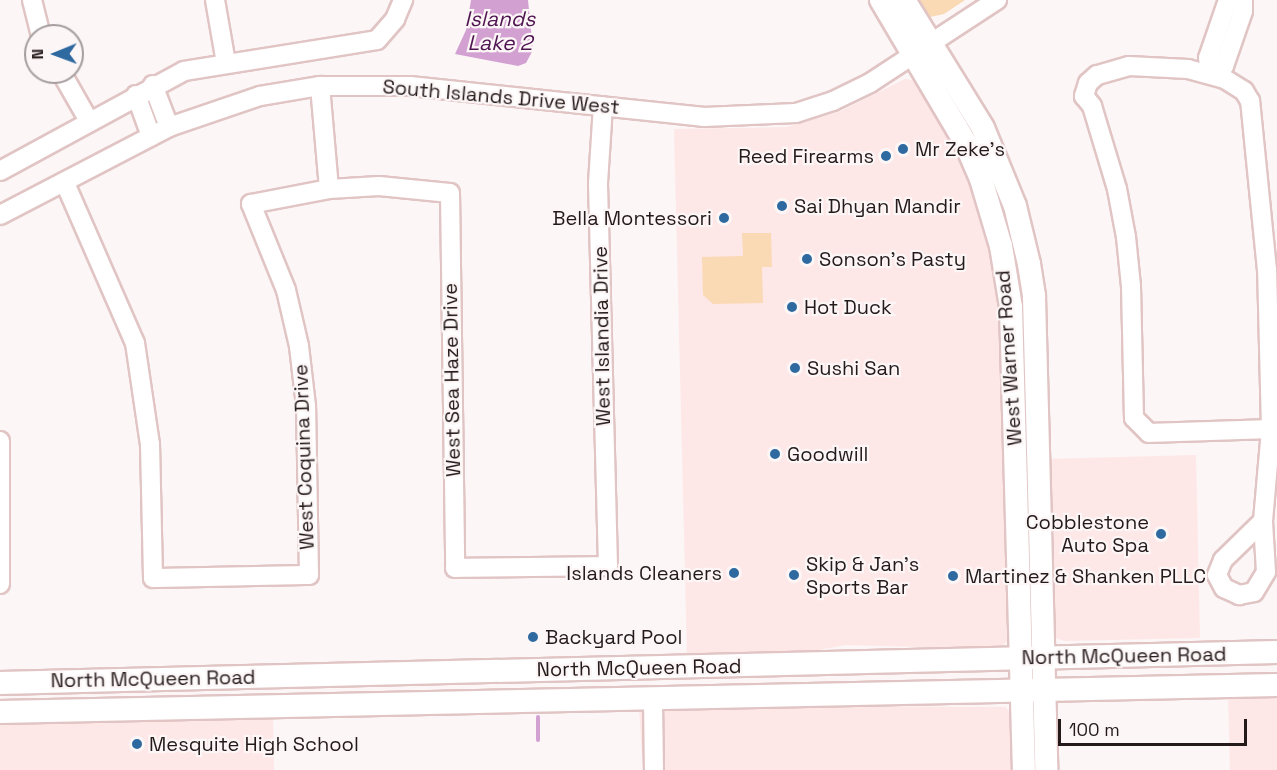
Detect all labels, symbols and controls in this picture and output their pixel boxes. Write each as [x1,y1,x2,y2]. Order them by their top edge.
water label: Islands Lake 2 [465,6,535,56]
north arrow [24,24,84,84]
text: N [27,49,48,60]
street label: South Islands Drive West [382,75,620,119]
place label: Mr Zeke's [915,137,1005,161]
marker: Mr Zeke's [896,142,910,156]
place label: Reed Firearms [738,144,874,168]
marker: Reed Firearms [879,149,893,163]
place label: Sai Dhyan Mandir [794,194,961,218]
marker: Sai Dhyan Mandir [775,199,789,213]
place label: Bella Montessori [552,206,712,230]
marker: Bella Montessori [717,211,731,225]
street label: West Islandia Drive [588,246,616,426]
place label: Sonson's Pasty [819,247,966,271]
marker: Sonson's Pasty [800,252,814,266]
street label: West Warner Road [991,269,1027,447]
street label: West Sea Haze Drive [438,283,466,477]
place label: Hot Duck [804,295,892,319]
marker: Hot Duck [785,300,799,314]
place label: Sushi San [807,356,900,380]
marker: Sushi San [788,361,802,375]
street label: West Coquina Drive [289,364,319,550]
place label: Goodwill [787,442,869,466]
marker: Goodwill [768,447,782,461]
place label: Cobblestone Auto Spa [1026,510,1149,557]
marker: Cobblestone Auto Spa [1154,527,1168,541]
place label: Skip & Jan's Sports Bar [806,552,919,599]
place label: Islands Cleaners [566,561,722,585]
place label: Martinez & Shanken PLLC [965,564,1206,588]
marker: Islands Cleaners [727,566,741,580]
marker: Skip & Jan's Sports Bar [787,568,801,582]
marker: Martinez & Shanken PLLC [946,569,960,583]
place label: Backyard Pool [545,625,682,649]
marker: Backyard Pool [526,630,540,644]
street label: North McQueen Road [1021,642,1227,670]
street label: North McQueen Road [536,654,742,682]
street label: North McQueen Road [50,665,256,693]
scale bar [1061,707,1250,745]
text: 100 m [1069,718,1120,741]
place label: Mesquite High School [149,732,359,756]
marker: Mesquite High School [130,737,144,751]

